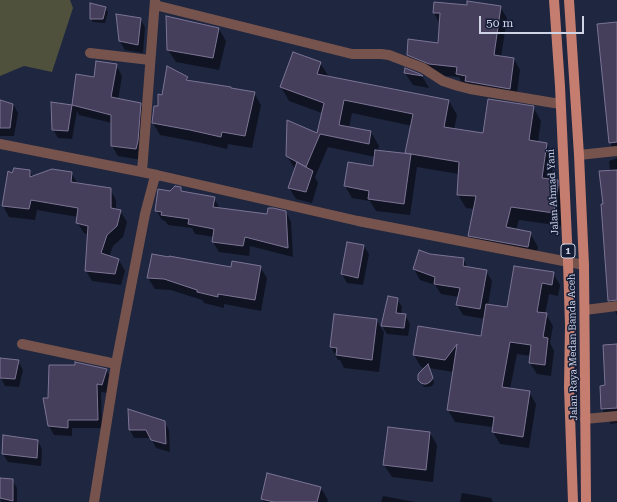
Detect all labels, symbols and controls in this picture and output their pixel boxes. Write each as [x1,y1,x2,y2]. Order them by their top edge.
scale bar [481,8,586,34]
text: 50 m [486,16,513,30]
street label: Jalan Ahmad Yani [545,149,561,235]
road number: 1 [561,244,575,258]
street label: Jalan Raya Medan Banda Aceh [566,273,580,421]

